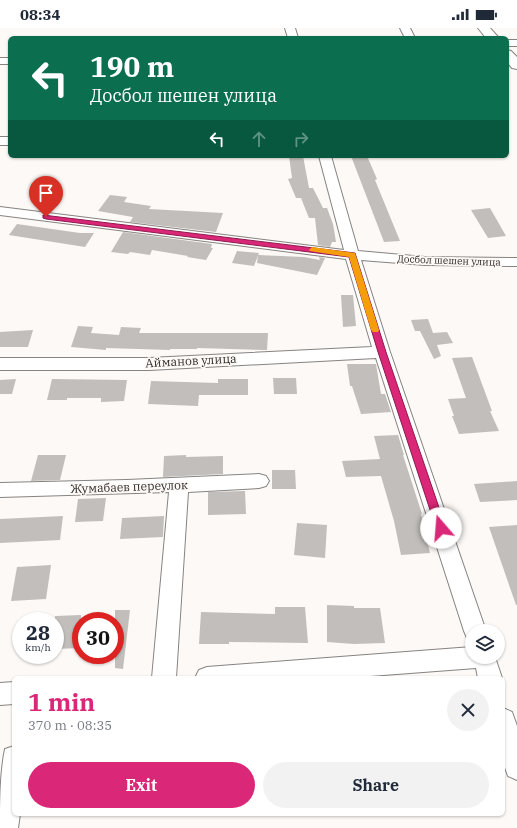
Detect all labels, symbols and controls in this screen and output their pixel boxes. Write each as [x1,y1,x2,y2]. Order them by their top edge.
text: 08:34 [20,5,61,24]
text: 190 m [90,48,174,85]
icon: left [24,52,76,104]
text: Досбол шешен улица [90,84,277,107]
icon: left [206,128,228,150]
icon: ahead [248,128,270,150]
icon: right [290,128,312,150]
pin [29,176,63,217]
icon: arrive [35,182,57,204]
street label: Досбол шешен улица [397,252,502,269]
street label: Айманов улица [145,351,237,370]
street label: Жумабаев переулок [70,477,188,496]
position arrow [420,507,462,549]
speed limit sign: 30 [72,612,124,664]
text: 28 [26,619,50,646]
map controls [465,624,505,664]
button: layers [465,624,505,664]
text: km/h [25,641,51,654]
text: 1 min [28,686,95,718]
button: close [447,689,489,731]
text: 370 m · 08:35 [28,717,112,734]
button: Exit [28,762,255,808]
button: Share [263,762,489,808]

